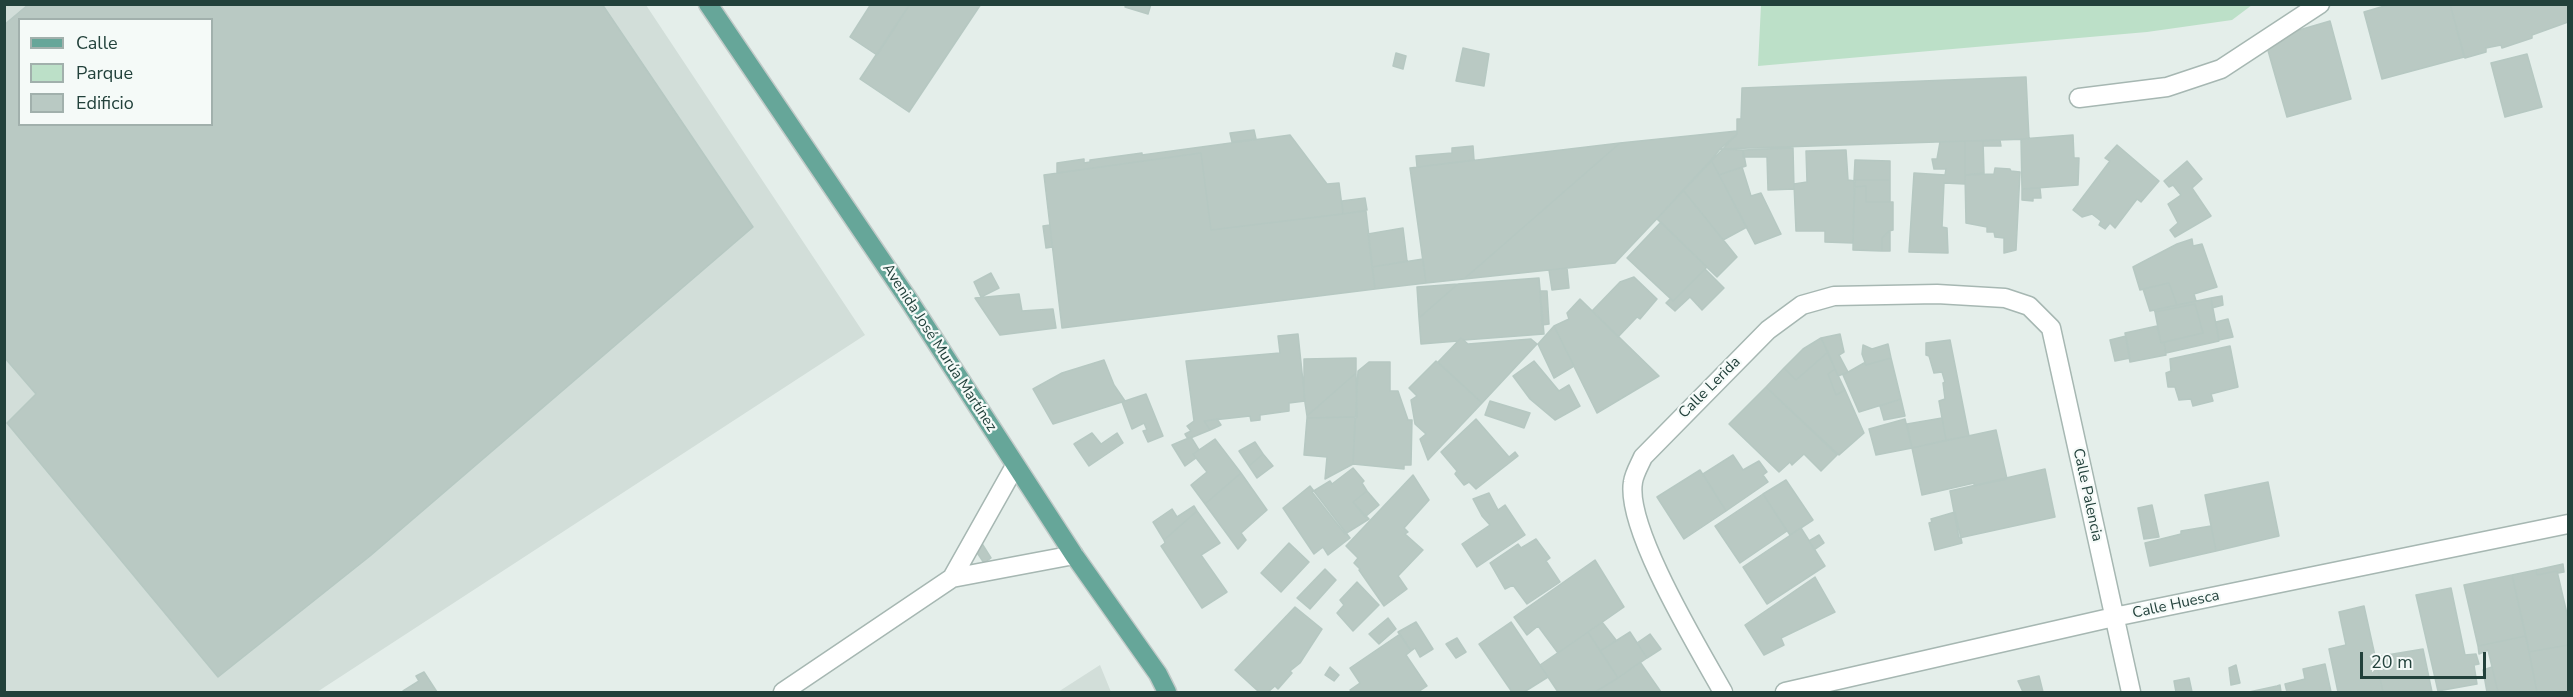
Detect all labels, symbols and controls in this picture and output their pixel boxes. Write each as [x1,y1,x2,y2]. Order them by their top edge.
legend [18,18,213,126]
text: Calle [76,31,118,55]
text: Parque [76,61,133,85]
text: Edificio [76,91,134,115]
street label: Avenida José Murúa Martínez [878,261,1000,435]
street label: Calle Lerida [1675,353,1745,423]
street label: Calle Palencia [2068,447,2106,543]
street label: Calle Huesca [2131,587,2221,623]
scale bar [2363,640,2489,678]
text: 20 m [2371,650,2413,674]

